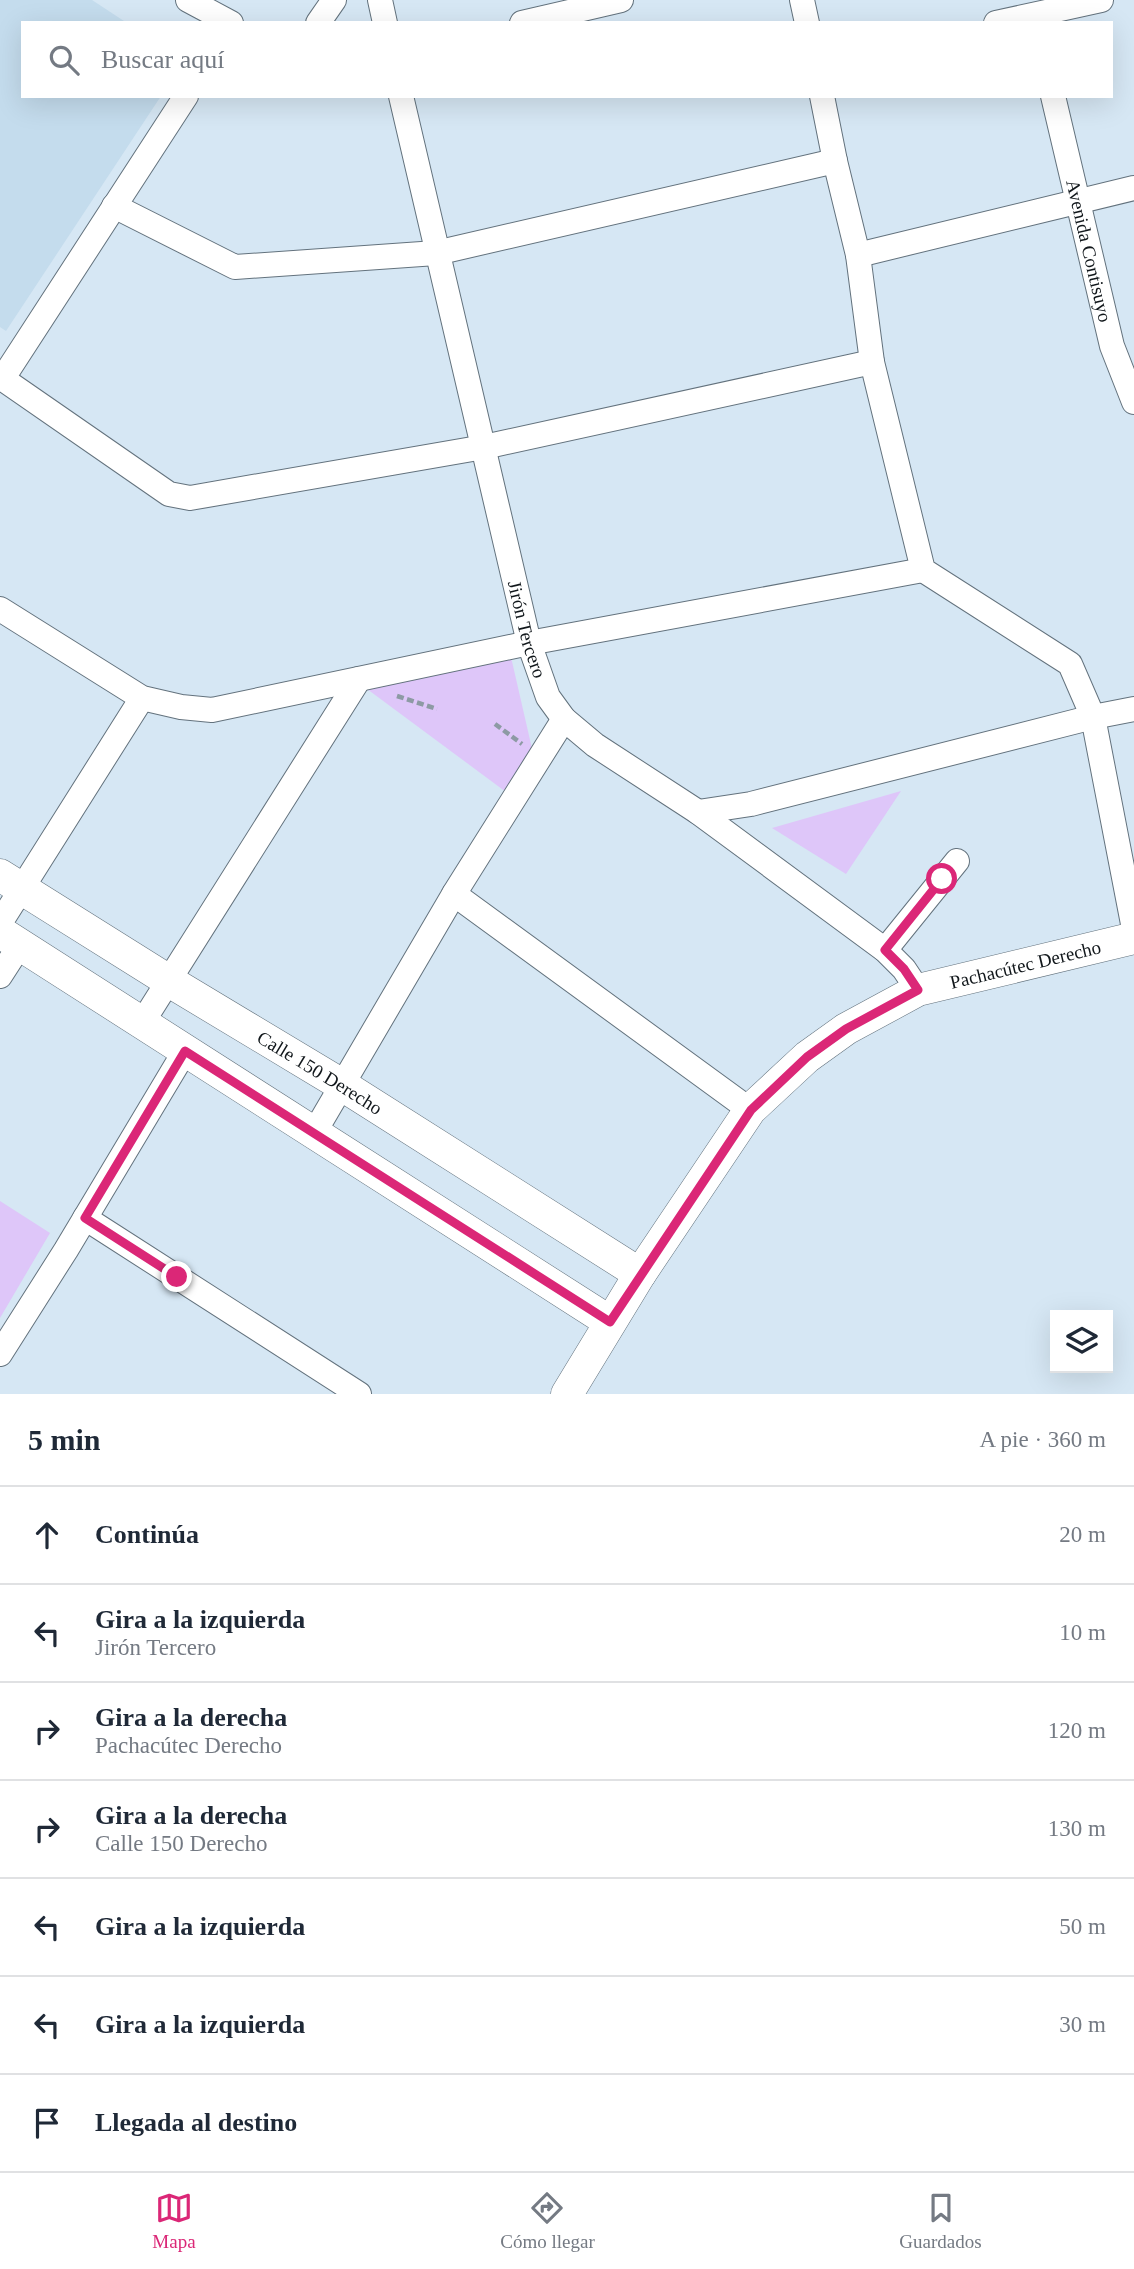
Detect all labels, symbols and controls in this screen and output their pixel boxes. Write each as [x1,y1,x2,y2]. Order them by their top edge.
search box [21,21,1113,98]
icon: search [45,41,83,79]
text: Buscar aquí [101,45,224,74]
street label: Avenida Contisuyo [1062,177,1116,324]
street label: Jirón Tercero [504,579,550,681]
route start [926,863,957,894]
street label: Pachacútec Derecho [948,936,1103,993]
street label: Calle 150 Derecho [254,1027,386,1119]
route end [161,1261,192,1292]
map controls [1050,1310,1113,1373]
button: layers [1050,1310,1113,1373]
text: 5 min [28,1423,101,1456]
text: A pie · 360 m [980,1427,1106,1452]
icon: ahead [28,1516,66,1554]
text: Continúa [95,1520,199,1549]
text: 20 m [1059,1522,1106,1547]
text: Gira a la izquierda [95,1605,305,1634]
icon: left [28,1614,66,1652]
text: 10 m [1059,1620,1106,1645]
text: Jirón Tercero [95,1635,216,1660]
text: Gira a la derecha [95,1703,287,1732]
icon: right [28,1712,66,1750]
text: 120 m [1048,1718,1106,1743]
text: Pachacútec Derecho [95,1733,282,1758]
text: Gira a la derecha [95,1801,287,1830]
icon: right [28,1810,66,1848]
text: 130 m [1048,1816,1106,1841]
text: Calle 150 Derecho [95,1831,267,1856]
icon: left [28,1908,66,1946]
text: Gira a la izquierda [95,1912,305,1941]
text: 50 m [1059,1914,1106,1939]
icon: left [28,2006,66,2044]
text: Gira a la izquierda [95,2010,305,2039]
text: 30 m [1059,2012,1106,2037]
icon: arrive [28,2104,66,2142]
text: Llegada al destino [95,2108,297,2137]
tab: Mapa [152,2189,196,2253]
tab: Cómo llegar [500,2189,595,2253]
tab: Guardados [899,2189,982,2253]

